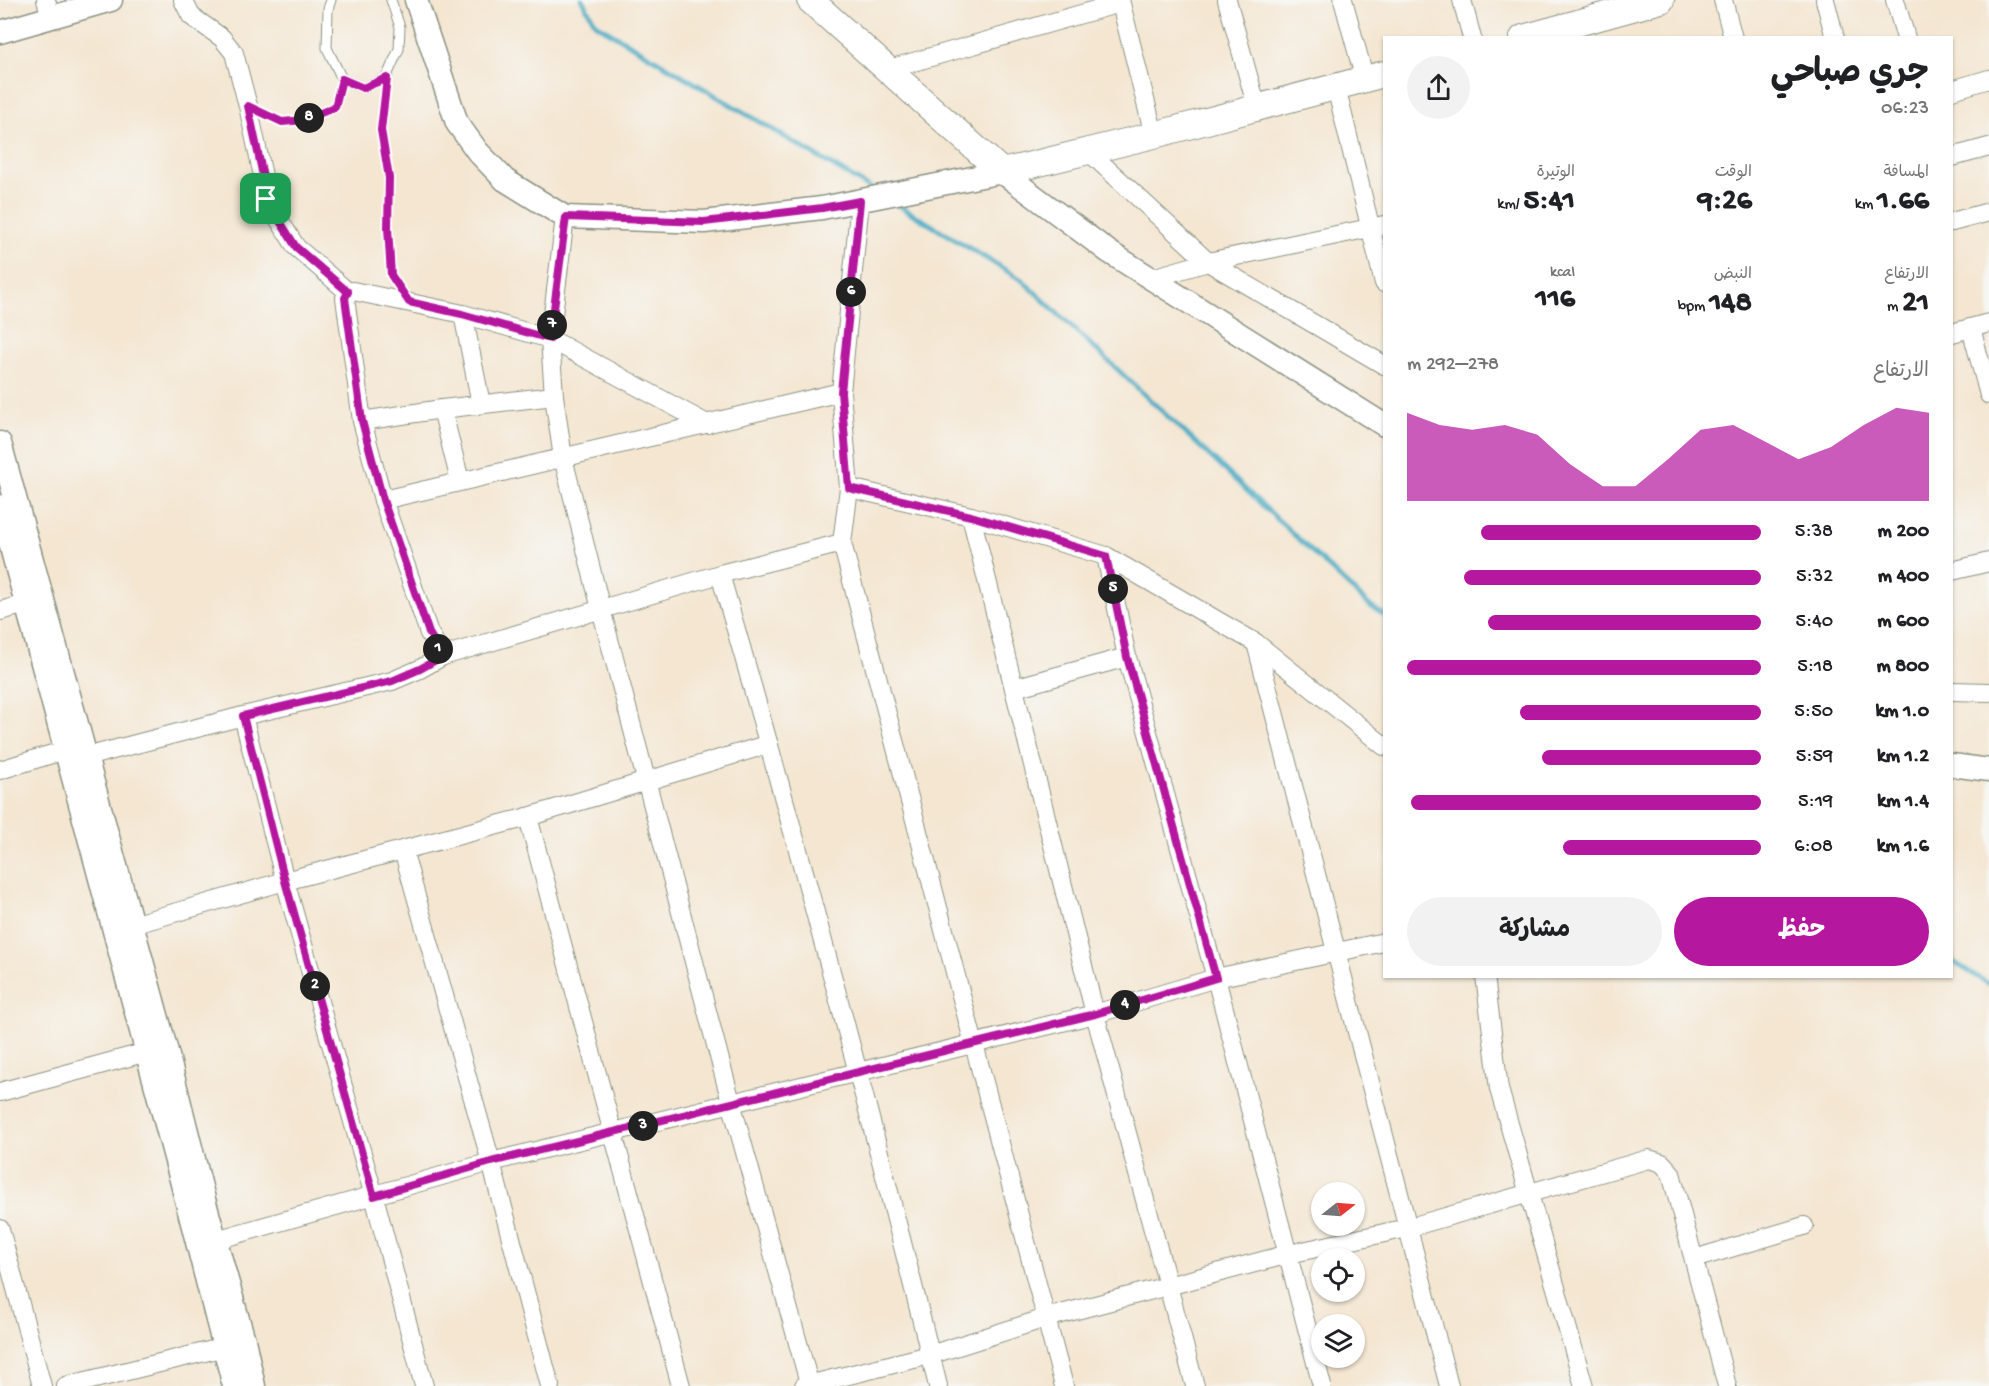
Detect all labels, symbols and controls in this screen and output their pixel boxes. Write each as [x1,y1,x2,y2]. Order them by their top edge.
button: share [1407,56,1470,119]
text: جري صباحي [1771,56,1929,94]
text: 06:23 [1881,98,1929,121]
pin: 8 [294,103,324,133]
text: 8 [305,108,313,127]
text: الوتيرة [1536,164,1575,183]
text: الوقت [1715,164,1752,183]
text: المسافة [1883,164,1929,183]
pin [240,173,291,224]
icon: arrive [249,182,282,215]
text: 5:41 [1523,185,1575,220]
text: 9:26 [1698,185,1752,220]
text: 1.66 [1877,185,1929,220]
text: /km [1497,196,1523,215]
text: km [1855,196,1877,215]
text: kcal [1550,264,1575,283]
text: النبض [1714,266,1752,285]
text: الارتفاع [1884,266,1929,285]
pin: 6 [836,277,866,307]
text: 6 [847,282,855,301]
text: 116 [1536,283,1575,318]
text: 148 [1709,287,1752,322]
text: 21 [1902,287,1929,322]
text: bpm [1678,298,1709,317]
text: m [1887,298,1902,317]
pin: 7 [537,310,567,340]
text: 7 [548,315,556,334]
text: 278–292 m [1407,354,1499,377]
text: الارتفاع [1873,361,1929,384]
text: 5:38 [1795,521,1833,544]
text: 200 m [1878,521,1929,544]
text: 5:32 [1796,566,1833,589]
text: 400 m [1878,566,1929,589]
pin: 5 [1098,574,1128,604]
text: 5 [1109,579,1117,598]
text: 5:40 [1795,611,1833,634]
text: 600 m [1877,611,1929,634]
pin: 1 [423,634,453,664]
text: 1 [435,639,441,658]
text: 5:18 [1797,656,1833,679]
text: 800 m [1876,656,1929,679]
text: 5:50 [1794,701,1833,724]
text: 1.0 km [1875,701,1929,724]
text: 5:59 [1796,746,1833,769]
text: 1.2 km [1877,746,1929,769]
text: 5:19 [1798,791,1833,814]
text: 1.4 km [1877,791,1929,814]
text: 6:08 [1794,836,1833,859]
text: 1.6 km [1877,836,1929,859]
button: مشاركة [1407,897,1662,966]
button: حفظ [1674,897,1929,966]
pin: 2 [300,971,330,1001]
text: 2 [311,976,319,995]
pin: 4 [1110,990,1140,1020]
text: 4 [1121,995,1129,1014]
pin: 3 [628,1111,658,1141]
text: 3 [639,1116,647,1135]
north arrow [1311,1182,1365,1236]
map controls [1311,1182,1365,1368]
button: locate [1311,1248,1365,1302]
button: layers [1311,1314,1365,1368]

